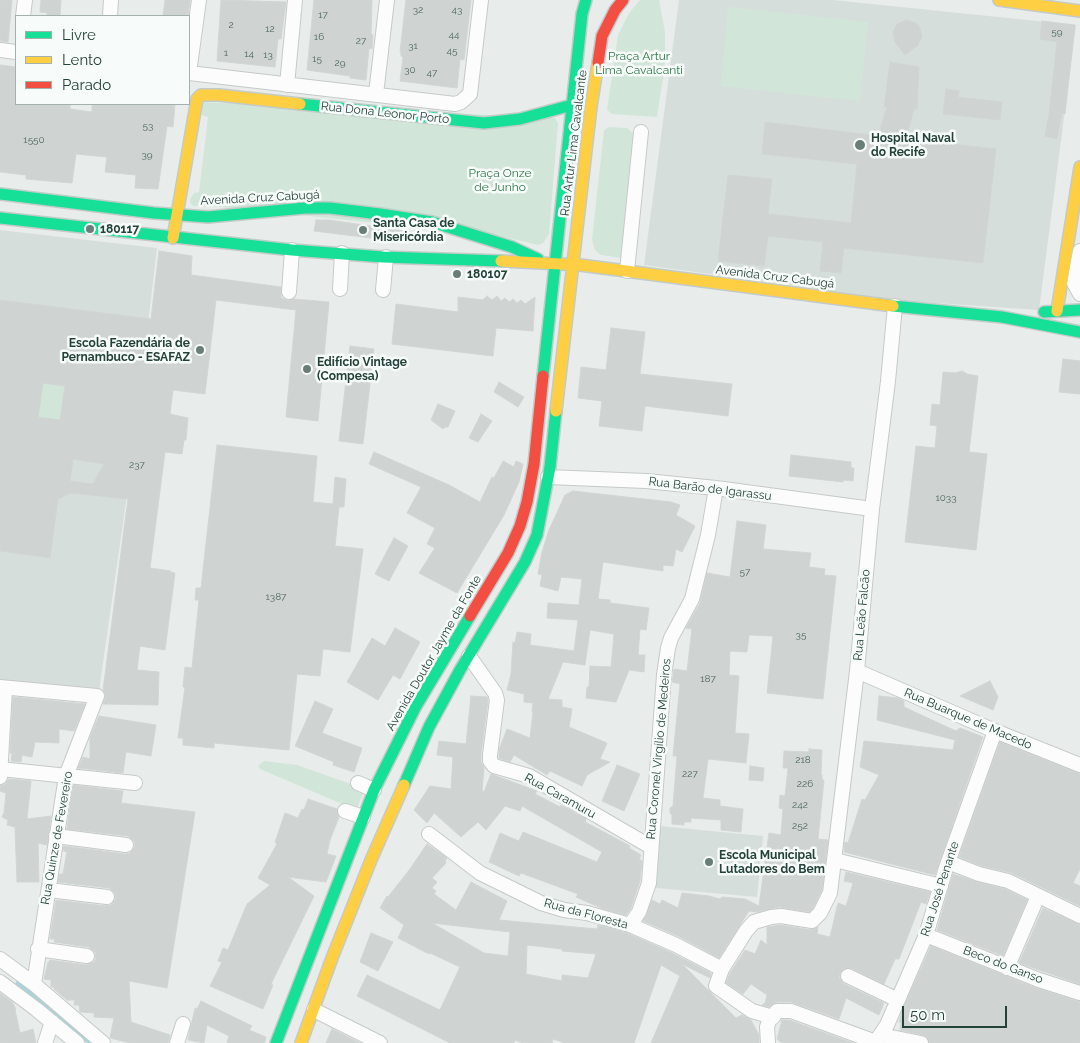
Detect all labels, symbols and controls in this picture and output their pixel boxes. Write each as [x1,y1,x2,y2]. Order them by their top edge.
house number: 32 [413,4,423,16]
house number: 43 [452,4,462,16]
house number: 17 [318,9,328,21]
legend [15,15,190,105]
house number: 2 [228,19,234,31]
house number: 12 [265,23,275,35]
text: Livre [62,26,96,44]
house number: 59 [1051,26,1063,38]
house number: 44 [449,29,459,41]
house number: 16 [314,31,324,43]
house number: 27 [356,35,366,47]
house number: 31 [408,40,418,52]
house number: 45 [447,45,457,57]
house number: 1 [224,47,228,59]
house number: 14 [244,48,254,60]
house number: 13 [263,49,273,61]
park label: Praça Artur Lima Cavalcanti [595,49,683,77]
text: Lento [62,51,102,69]
house number: 15 [312,53,322,65]
house number: 29 [334,57,346,69]
house number: 30 [404,64,416,76]
house number: 47 [427,67,437,79]
street label: Rua Artur Lima Cavalcante [558,69,590,217]
text: Parado [62,76,111,94]
street label: Rua Dona Leonor Porto [320,99,450,127]
house number: 53 [143,120,153,132]
place label: Hospital Naval do Recife [871,131,955,159]
house number: 1550 [23,134,45,146]
marker: Hospital Naval do Recife [853,138,867,152]
house number: 39 [141,149,153,161]
park label: Praça Onze de Junho [468,166,532,194]
street label: Avenida Cruz Cabugá [200,188,320,208]
place label: Santa Casa de Misericórdia [373,216,455,244]
place label: 180117 [100,222,139,236]
marker: 180117 [84,223,96,235]
marker: Santa Casa de Misericórdia [357,224,369,236]
street label: Avenida Cruz Cabugá [715,263,835,291]
place label: 180107 [467,267,508,281]
marker: 180107 [451,268,463,280]
place label: Escola Fazendária de Pernambuco - ESAFAZ [61,336,190,364]
marker: Escola Fazendária de Pernambuco - ESAFAZ [194,344,206,356]
place label: Edifício Vintage (Compesa) [317,355,407,383]
marker: Edifício Vintage (Compesa) [301,363,313,375]
house number: 237 [129,459,145,471]
street label: Rua Barão de Igarassu [648,474,772,504]
house number: 1033 [935,492,957,504]
house number: 57 [740,566,750,578]
street label: Rua Leão Falcão [851,569,873,661]
street label: Avenida Doutor Jayme da Fonte [383,573,485,733]
house number: 1387 [266,591,286,603]
house number: 35 [796,629,806,641]
street label: Rua Coronel Virgílio de Medeiros [644,658,674,840]
house number: 187 [700,673,716,685]
street label: Rua Buarque de Macedo [902,685,1034,753]
house number: 218 [795,754,811,766]
house number: 227 [682,768,698,780]
street label: Rua Quinze de Fevereiro [38,770,76,906]
street label: Rua Caramuru [522,770,598,822]
house number: 226 [797,778,813,790]
house number: 242 [792,799,808,811]
house number: 252 [792,820,808,832]
street label: Rua José Penante [918,840,962,938]
place label: Escola Municipal Lutadores do Bem [719,848,825,876]
marker: Escola Municipal Lutadores do Bem [703,856,715,868]
street label: Rua da Floresta [542,896,630,932]
street label: Beco do Ganso [961,943,1045,987]
scale bar [905,996,1010,1028]
text: 50 m [910,1006,945,1024]

